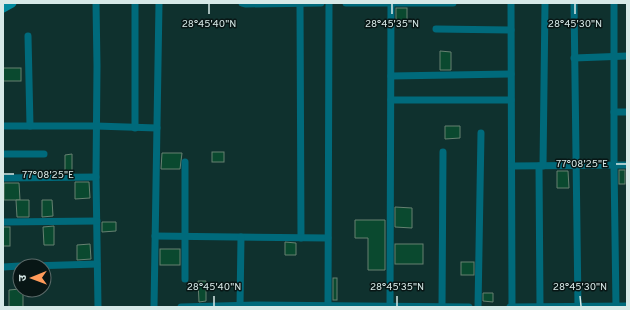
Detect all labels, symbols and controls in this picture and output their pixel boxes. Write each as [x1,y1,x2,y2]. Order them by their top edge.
text: 28°45'40"N [182,18,236,31]
text: 28°45'35"N [365,18,419,31]
text: 28°45'30"N [548,18,602,31]
text: 77°08'25"E [556,158,608,171]
text: 77°08'25"E [22,169,74,182]
north arrow [12,258,52,298]
text: उ [16,274,30,281]
text: 28°45'40"N [187,281,241,294]
text: 28°45'35"N [370,281,424,294]
text: 28°45'30"N [553,281,607,294]

